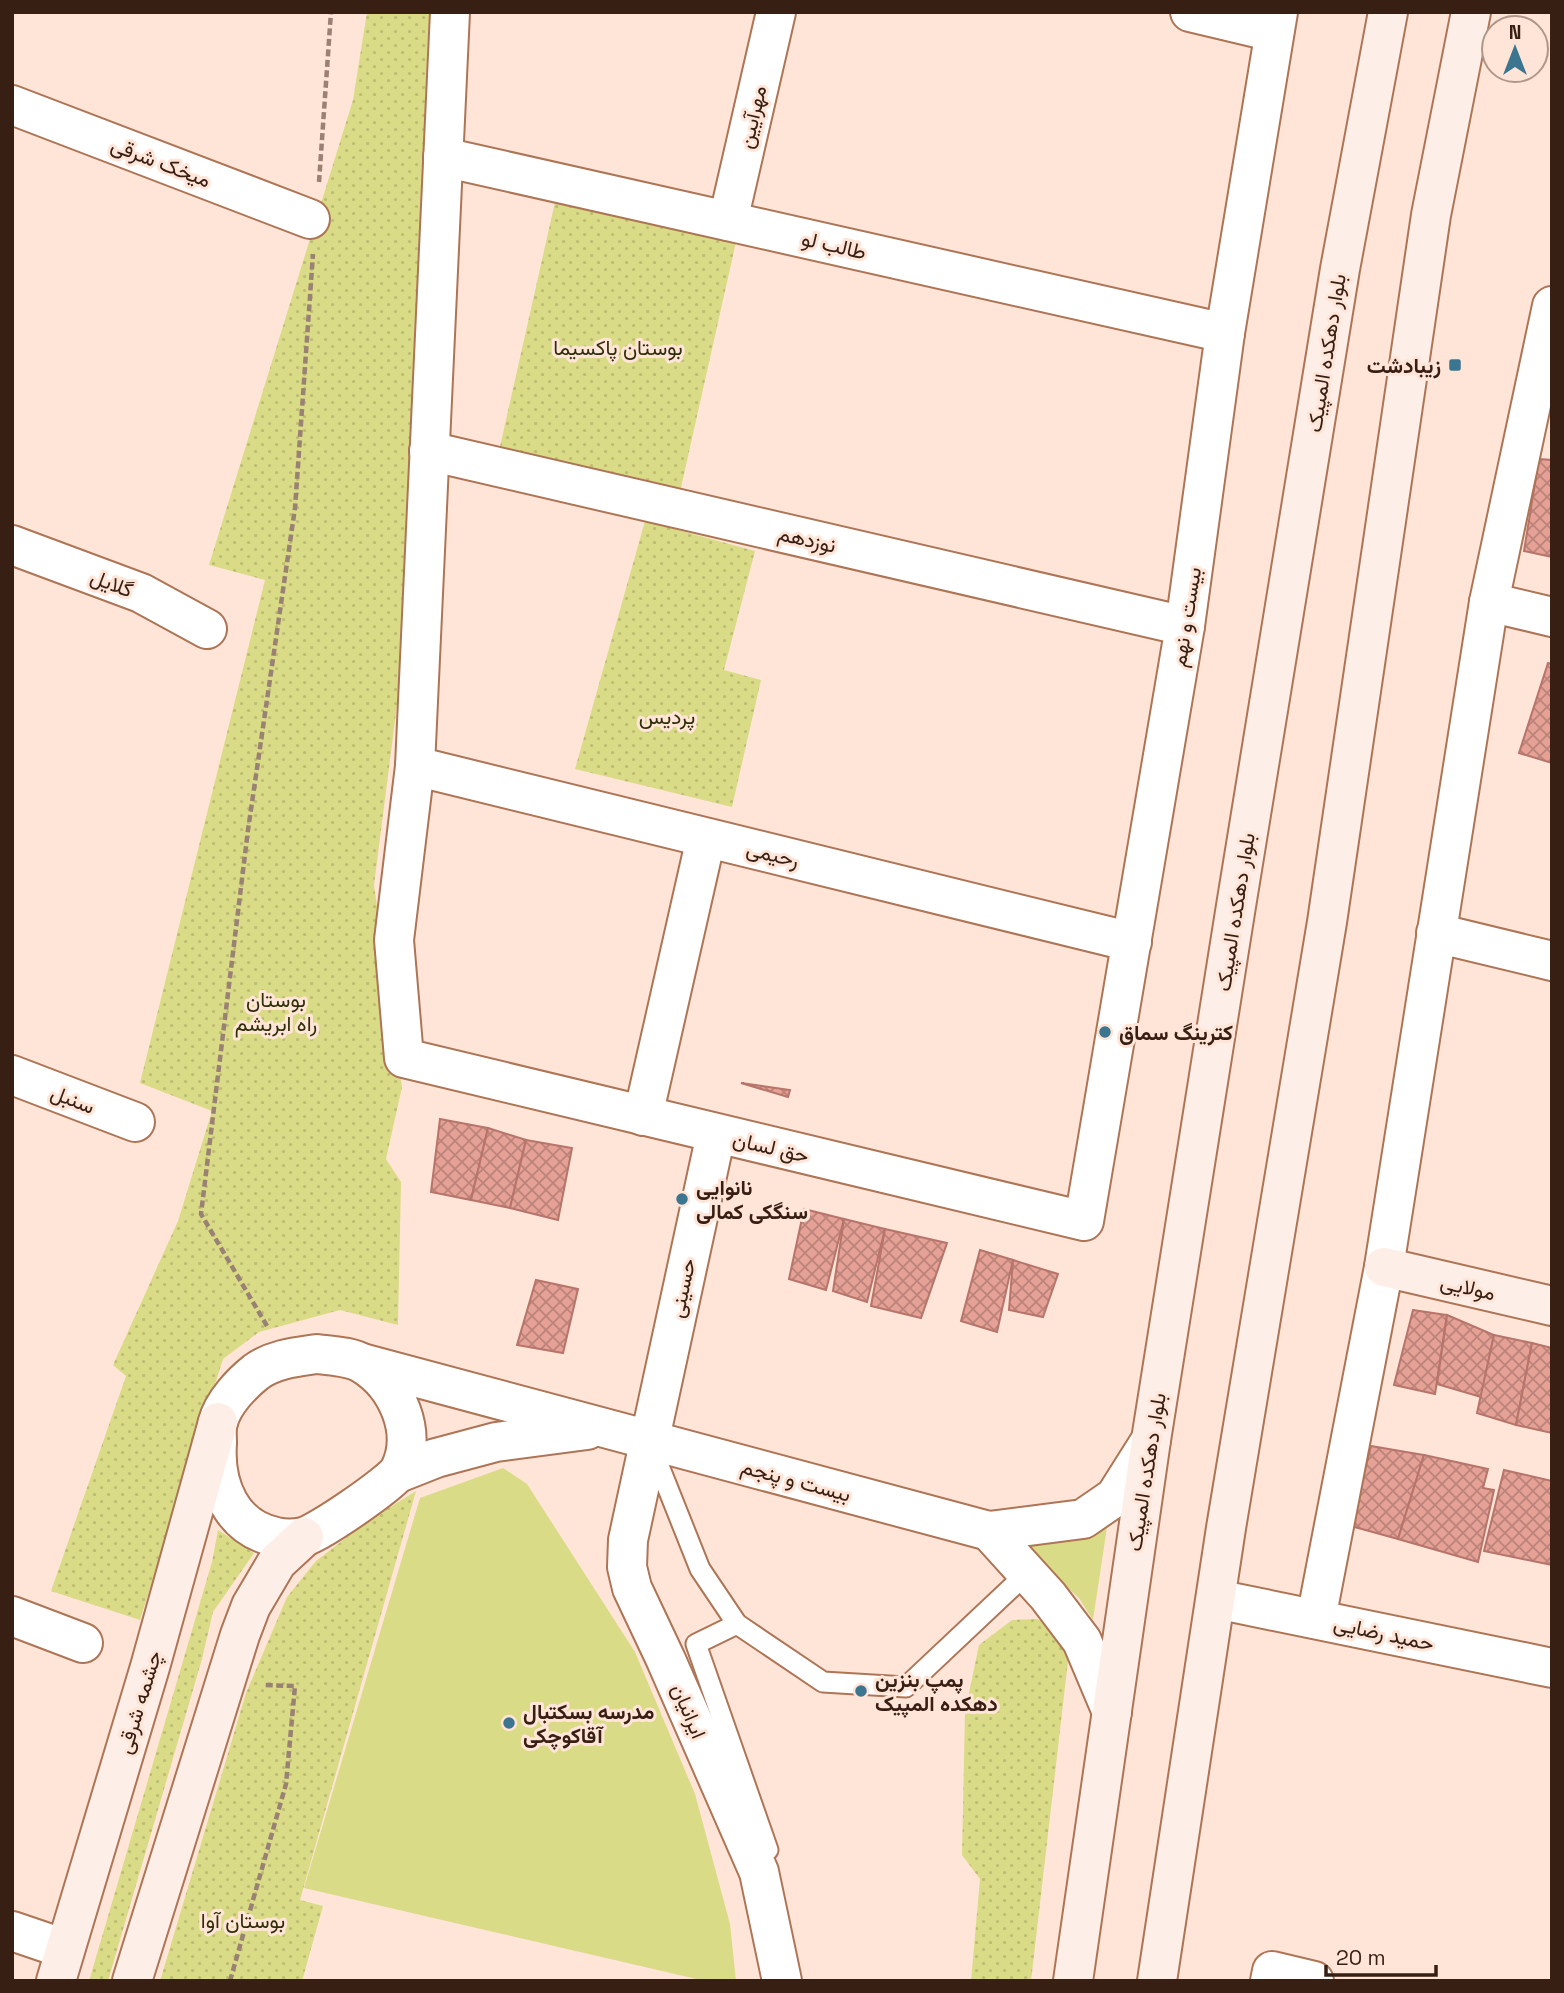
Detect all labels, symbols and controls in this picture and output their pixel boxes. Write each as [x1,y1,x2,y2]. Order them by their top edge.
north arrow [1480,14,1550,84]
text: N [1509,20,1521,45]
street label: مهرآیین [732,83,772,151]
street label: میخک شرقی [107,131,215,193]
street label: طالب لو [799,224,869,266]
street label: بلوار دهکده المپیک [1300,272,1353,434]
park label: بوستان پاکسیما [553,334,683,362]
place label: زیبادشت [1367,352,1441,379]
marker: زیبادشت [1447,357,1463,373]
street label: نوزدهم [775,519,839,560]
street label: گلایل [87,563,137,603]
street label: بیست و نهم [1165,565,1208,669]
park label: پردیس [639,703,695,731]
street label: بلوار دهکده المپیک [1209,831,1262,993]
street label: رحیمی [744,834,802,874]
park label: بوستان راه ابریشم [235,986,317,1038]
place label: کترینگ سماق [1119,1019,1233,1046]
marker: کترینگ سماق [1097,1024,1113,1040]
street label: سنبل [47,1078,99,1120]
street label: حق لسان [730,1125,812,1169]
place label: نانوایی سنگکی کمالی [696,1174,808,1225]
marker: نانوایی سنگکی کمالی [674,1191,690,1207]
street label: حسینی [663,1256,701,1320]
street label: مولایی [1438,1268,1498,1306]
street label: بلوار دهکده المپیک [1120,1391,1173,1553]
street label: بیست و پنجم [738,1452,854,1509]
street label: حمید رضایی [1331,1609,1437,1657]
street label: چشمه شرقی [111,1647,168,1757]
place label: پمپ بنزین دهکده المپیک [875,1666,998,1718]
street label: ایرانیان [665,1679,713,1743]
marker: پمپ بنزین دهکده المپیک [853,1683,869,1699]
place label: مدرسه بسکتبال آقاکوچکی [523,1698,654,1750]
marker: مدرسه بسکتبال آقاکوچکی [501,1715,517,1731]
park label: بوستان آوا [201,1907,285,1934]
scale bar [1326,1934,1436,1978]
text: 20 m [1336,1944,1386,1971]

